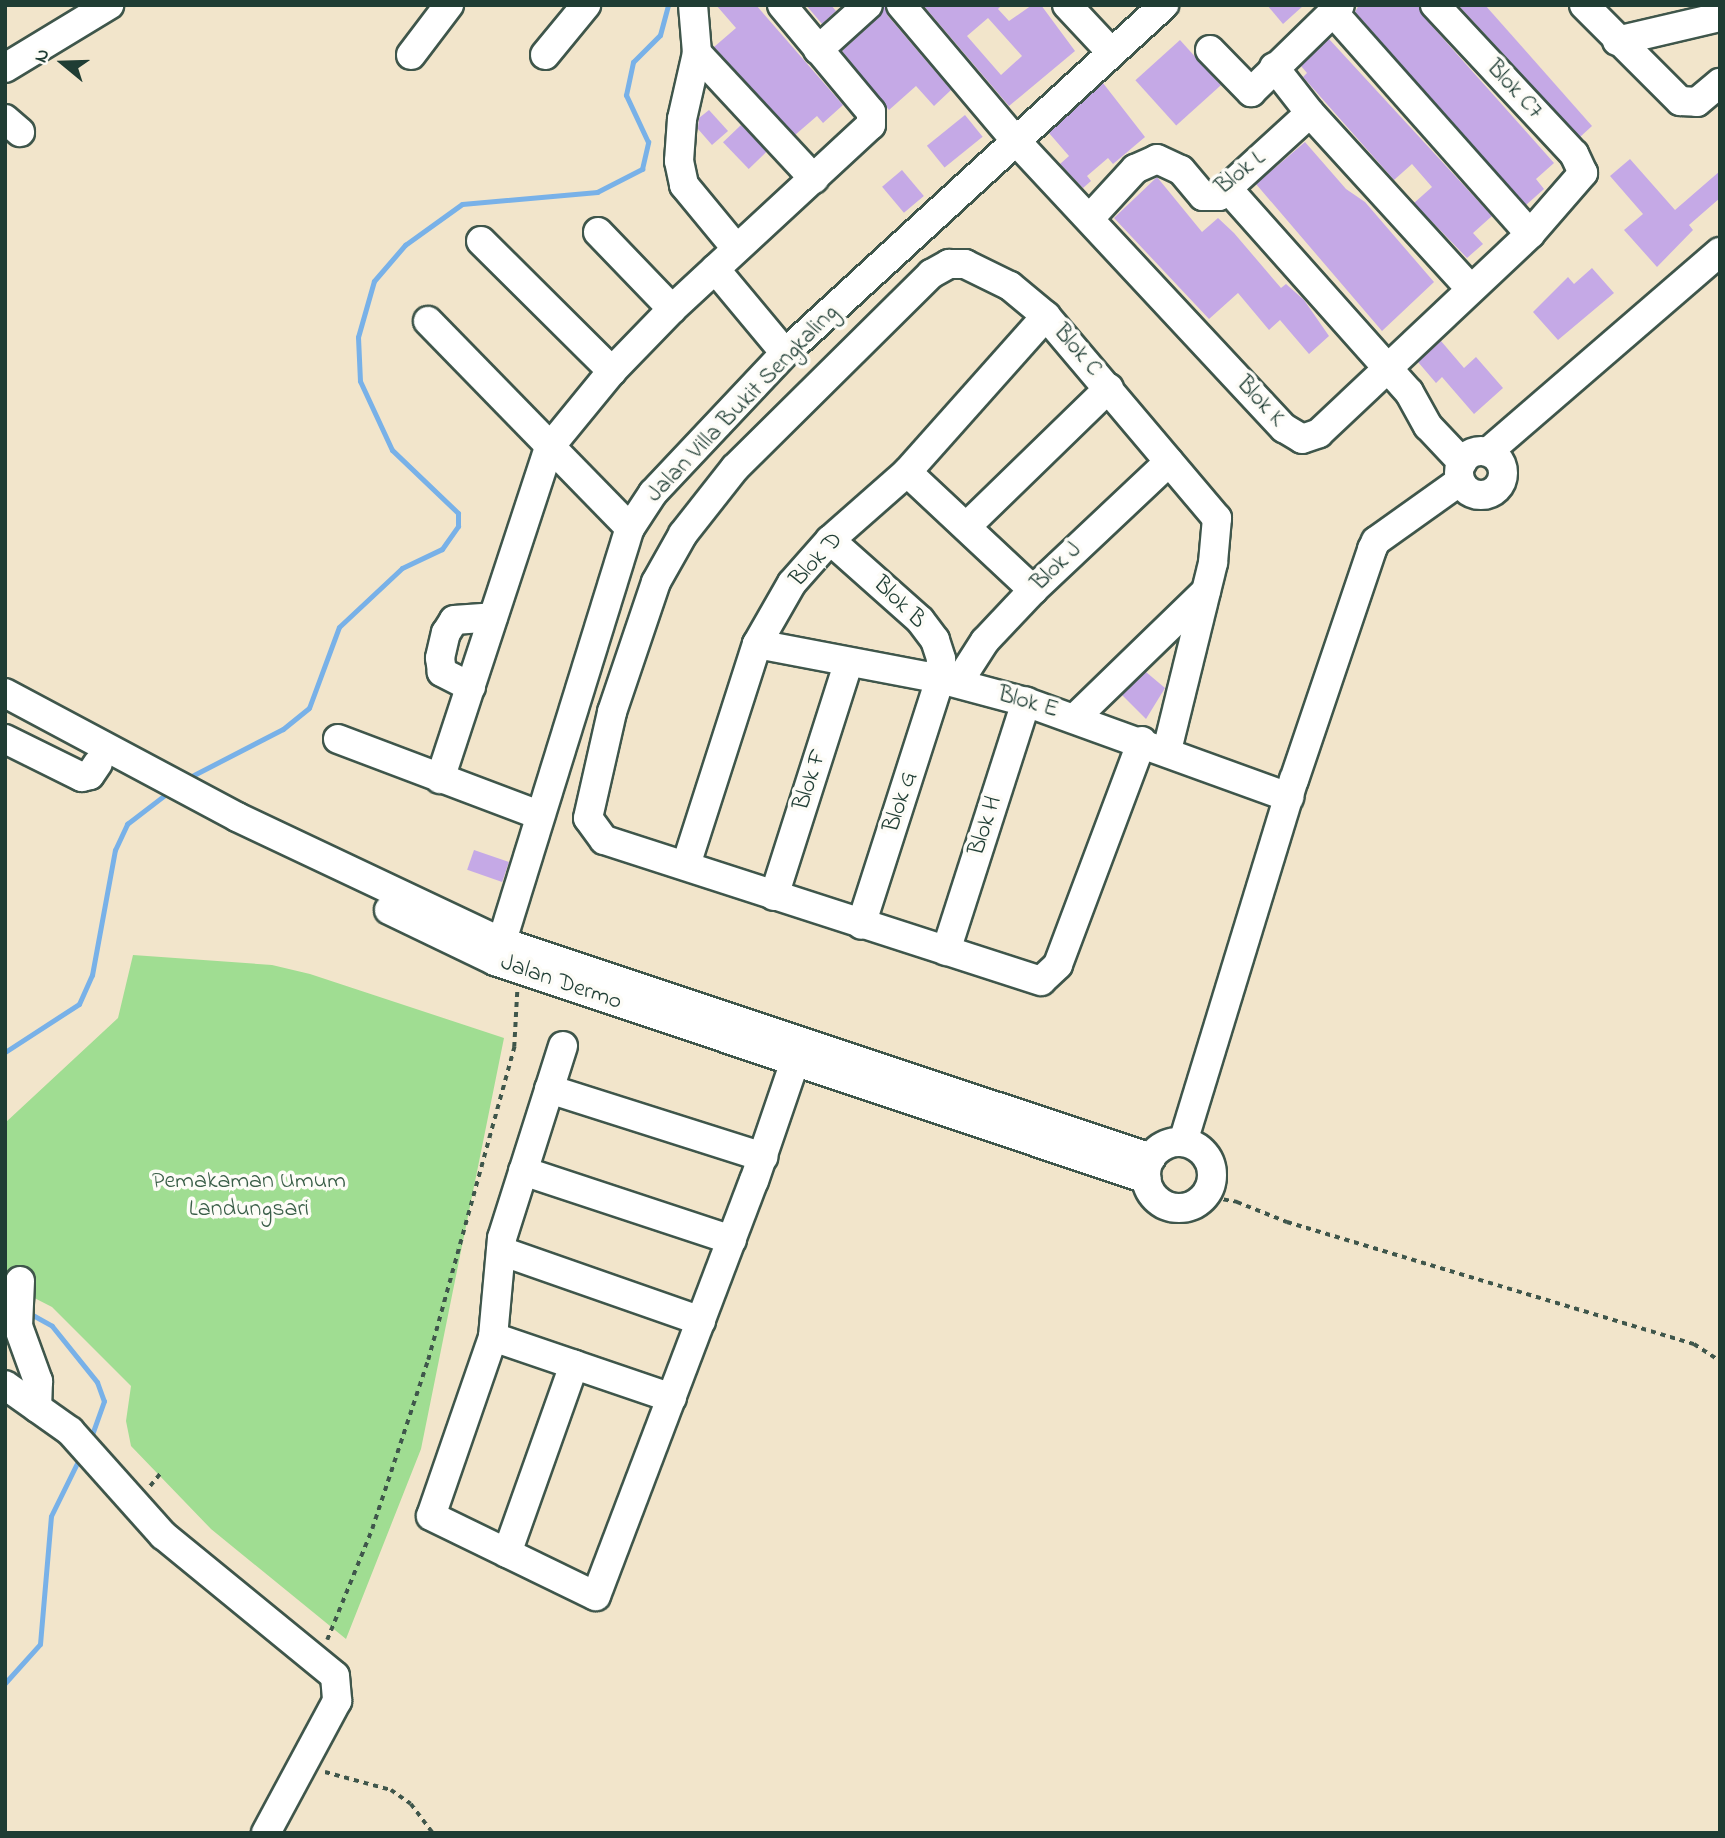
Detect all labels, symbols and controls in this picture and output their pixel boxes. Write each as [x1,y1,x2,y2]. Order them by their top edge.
north arrow [28,28,98,98]
text: N [28,46,58,66]
street label: Blok C7 [1480,55,1548,125]
street label: Blok L [1210,144,1272,202]
street label: Jalan Villa Bukit Sengkaling [641,299,845,509]
street label: Blok C [1046,319,1108,383]
street label: Blok K [1229,371,1291,433]
street label: Blok D [784,527,850,593]
street label: Blok J [1026,536,1088,598]
street label: Blok B [866,571,932,635]
street label: Blok E [994,681,1062,725]
street label: Blok F [788,746,834,814]
street label: Blok G [878,768,924,836]
street label: Blok H [963,793,1009,859]
street label: Jalan Dermo [497,949,625,1017]
park label: Pemakaman Umum Landungsari [152,1168,346,1224]

